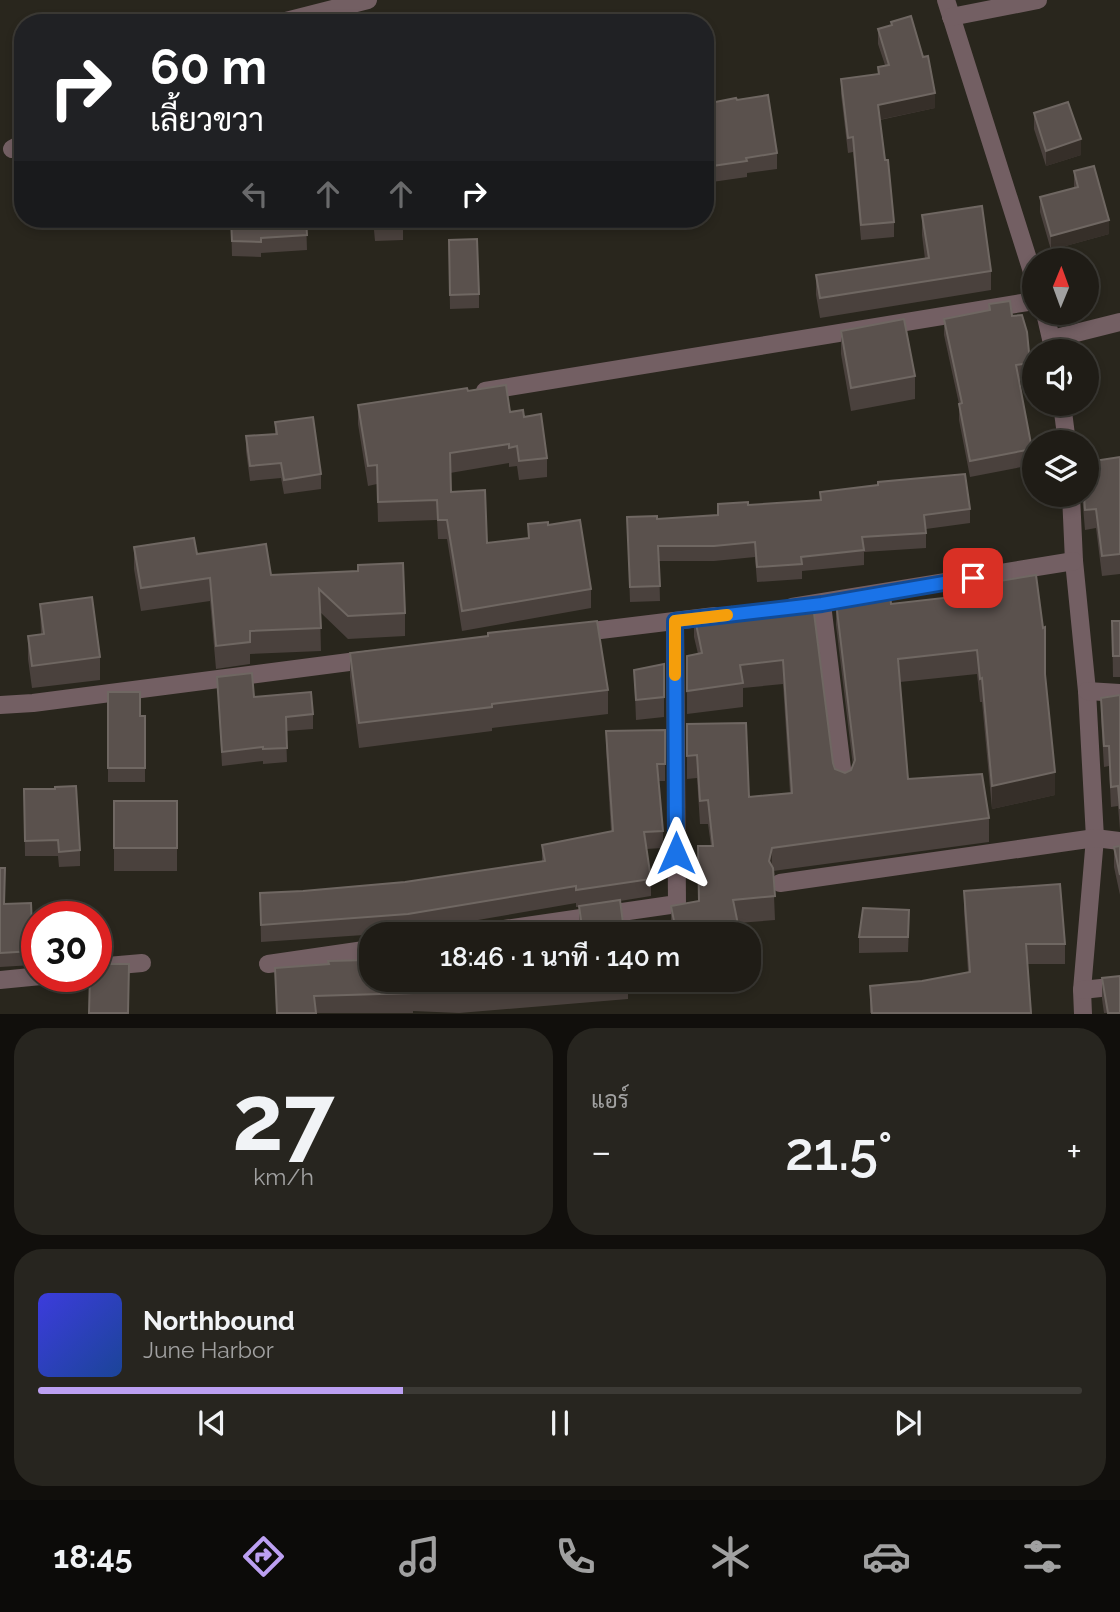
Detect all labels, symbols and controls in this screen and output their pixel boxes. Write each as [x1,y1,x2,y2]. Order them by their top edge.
text: 60 m [150,38,267,95]
icon: right [35,42,126,133]
text: เลี้ยวขวา [150,101,264,138]
icon: left [236,175,274,213]
icon: ahead [309,175,347,213]
icon: ahead [382,175,420,213]
icon: right [455,175,493,213]
north arrow [1022,248,1099,326]
map controls [1022,248,1099,507]
button: sound [1022,339,1099,416]
button: layers [1022,430,1099,507]
pin [943,548,1003,608]
icon: arrive [954,559,992,597]
position arrow [639,816,713,890]
speed limit sign: 30 [21,901,112,992]
text: 18:46 · 1 นาที · 140 m [440,942,680,972]
text: 27 [232,1064,335,1171]
text: แอร์ [591,1086,629,1113]
text: 21.5° [785,1121,892,1182]
text: − [591,1129,611,1174]
text: + [1066,1129,1082,1174]
text: km/h [253,1163,314,1190]
text: Northbound [143,1306,295,1336]
text: June Harbor [143,1336,274,1363]
icon: previous [193,1404,231,1442]
icon: pause [541,1404,579,1442]
icon: next [889,1404,927,1442]
icon: directions [239,1532,288,1581]
icon: music [395,1532,444,1581]
icon: phone [551,1532,600,1581]
icon: climate [706,1532,755,1581]
icon: car [862,1532,911,1581]
icon: filters [1018,1532,1067,1581]
text: 18:45 [53,1538,132,1575]

